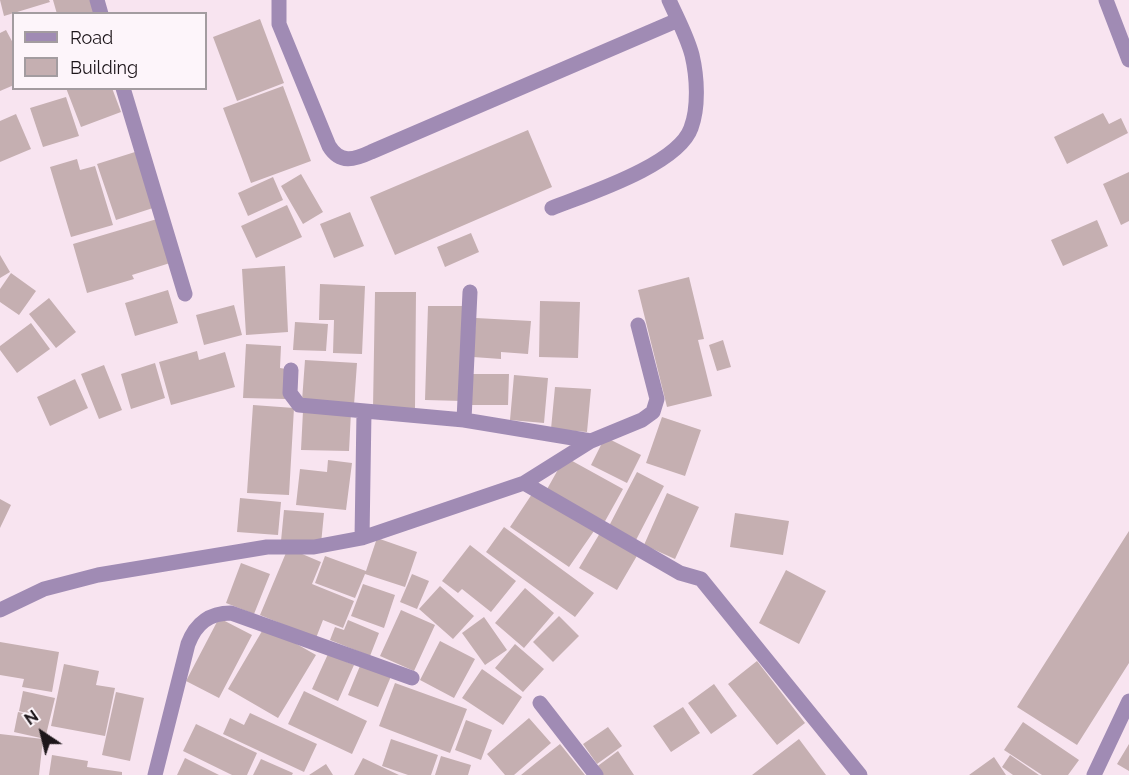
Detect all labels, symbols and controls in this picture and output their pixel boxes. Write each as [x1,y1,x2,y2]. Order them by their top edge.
legend [12,12,207,90]
text: Road [70,27,113,48]
text: Building [70,57,138,78]
north arrow [12,703,72,763]
text: N [21,707,42,729]

